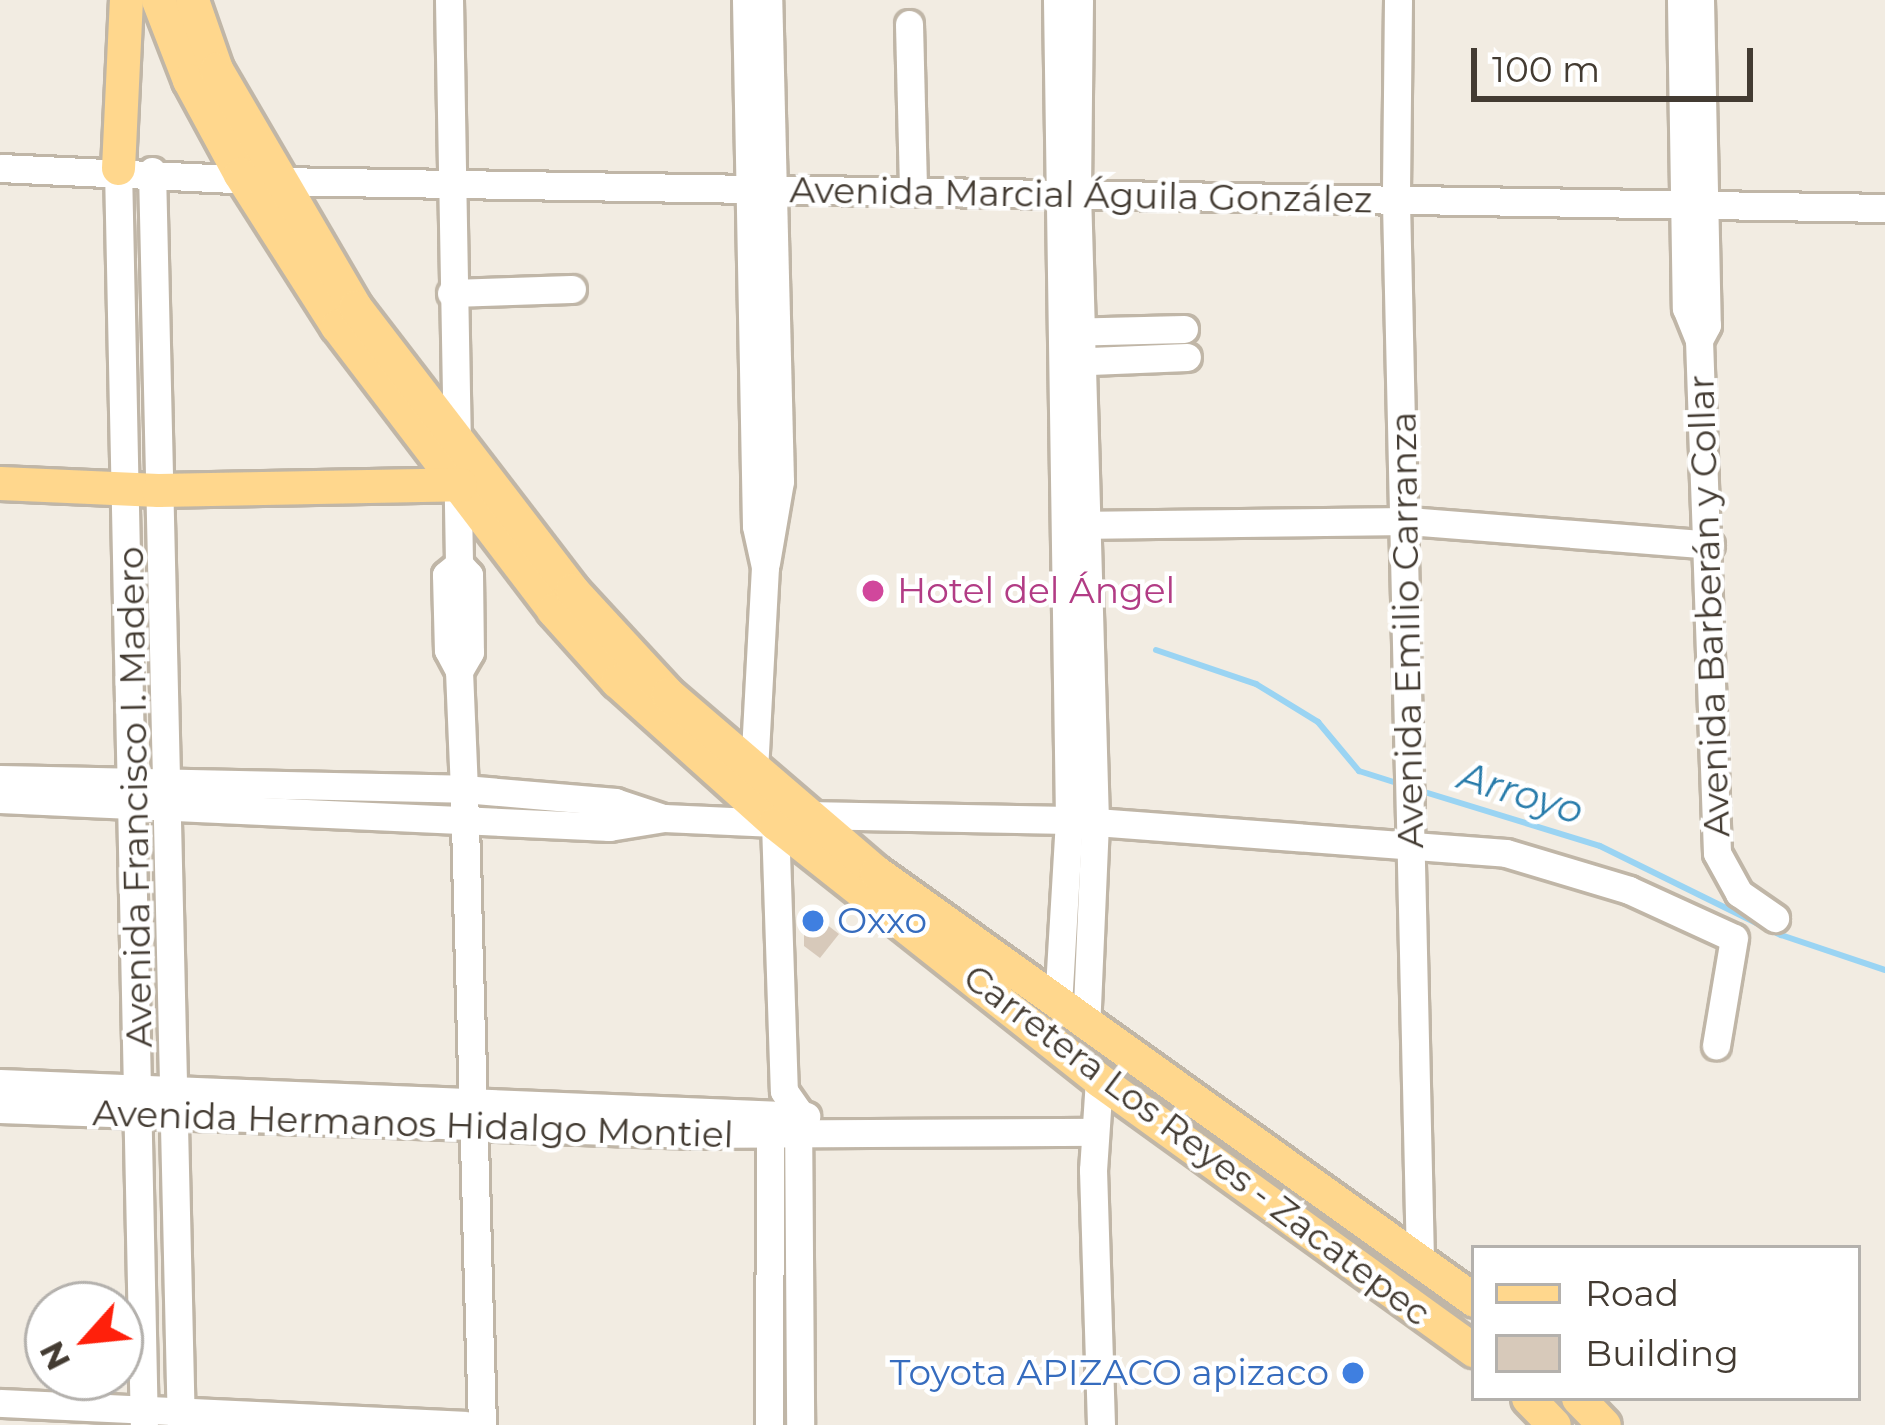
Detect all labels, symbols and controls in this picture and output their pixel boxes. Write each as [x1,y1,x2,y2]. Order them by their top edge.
scale bar [1477,24,1759,98]
text: 100 m [1492,47,1600,91]
street label: Avenida Marcial Águila González [789,168,1373,222]
street label: Avenida Barberán y Collar [1679,374,1739,838]
street label: Avenida Emilio Carranza [1382,411,1432,849]
street label: Avenida Francisco I. Madero [109,546,161,1048]
place label: Hotel del Ángel [897,569,1175,613]
marker: Hotel del Ángel [860,578,886,604]
water label: Arroyo [1453,752,1589,834]
place label: Oxxo [837,899,927,943]
marker: Oxxo [800,908,826,934]
street label: Carretera Los Reyes - Zacatepec [955,955,1439,1335]
street label: Avenida Hermanos Hidalgo Montiel [92,1091,734,1157]
legend [1471,1245,1861,1401]
text: Road [1585,1271,1679,1315]
north arrow [24,1281,144,1401]
text: Building [1585,1331,1739,1375]
text: N [31,1335,78,1377]
place label: Toyota APIZACO apizaco [890,1351,1329,1395]
marker: Toyota APIZACO apizaco [1340,1360,1366,1386]

